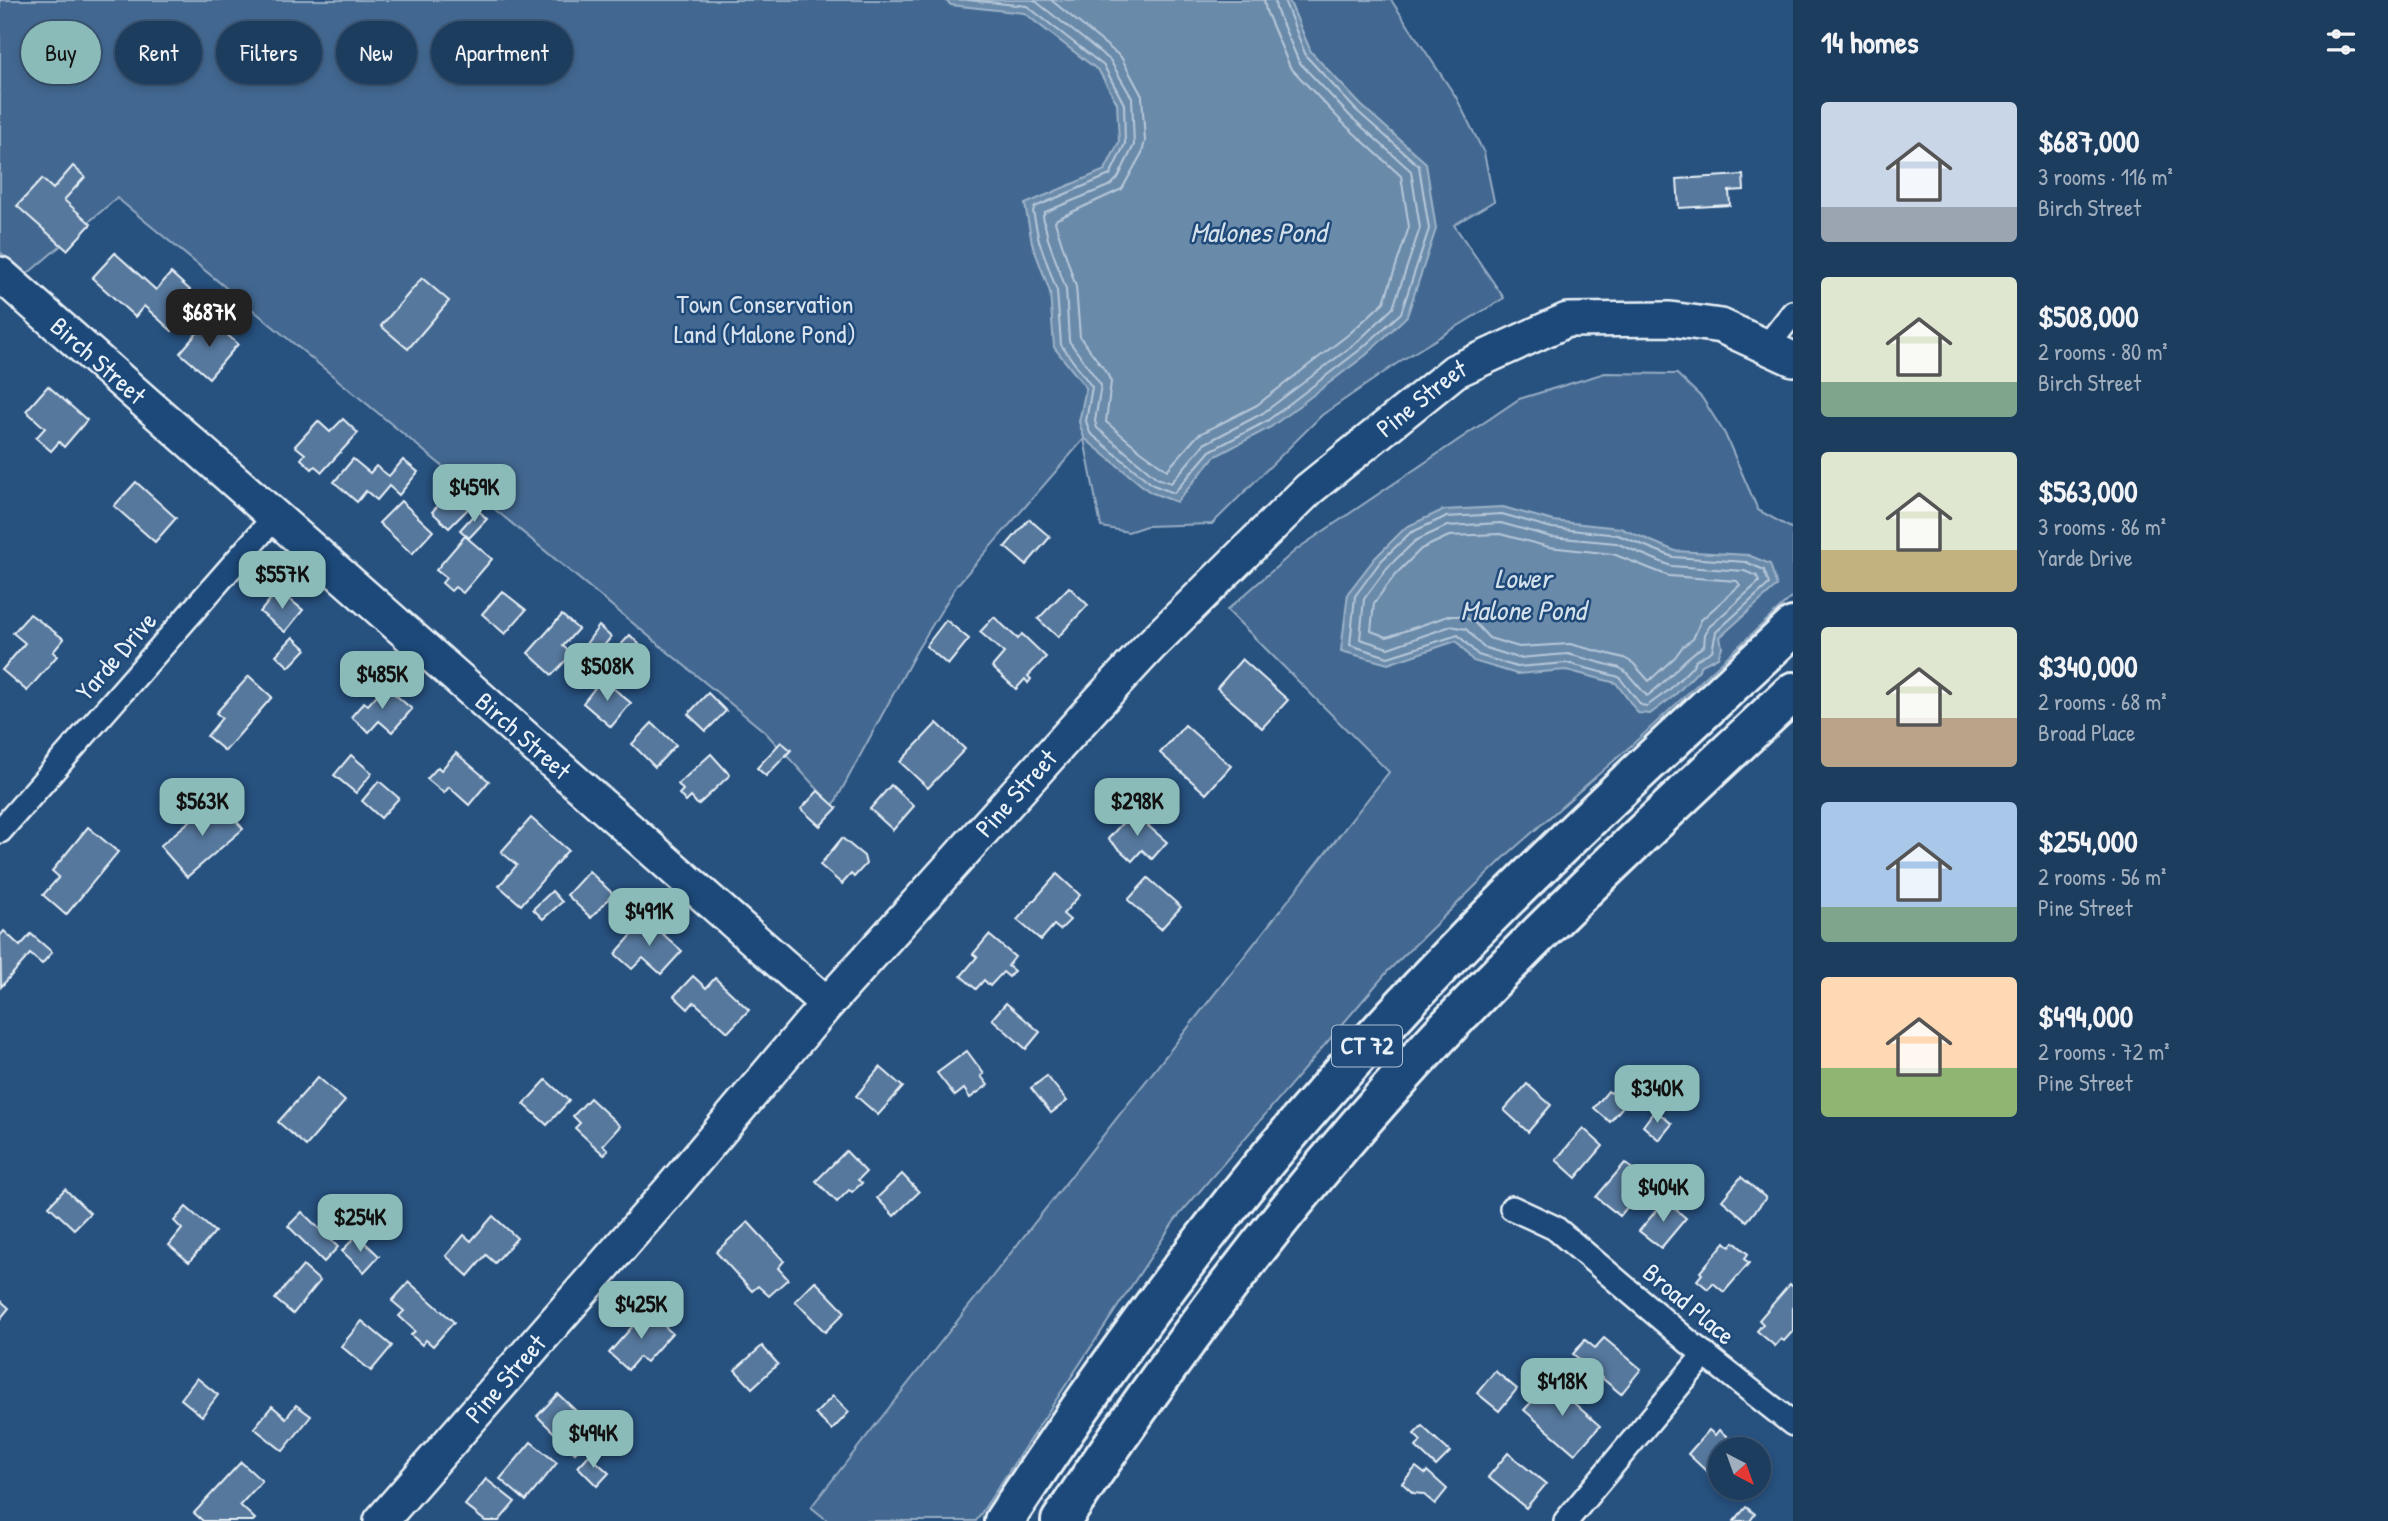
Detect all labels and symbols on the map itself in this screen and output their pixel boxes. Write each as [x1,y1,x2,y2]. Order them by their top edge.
water label: Malones Pond [1190,213,1330,251]
park label: Town Conservation Land (Malone Pond) [674,286,856,351]
pin: $687K [160,290,258,349]
street label: Birch Street [43,309,155,413]
street label: Pine Street [1368,350,1472,445]
pin: $459K [425,464,523,524]
pin: $557K [233,552,331,611]
water label: Lower Malone Pond [1461,559,1590,629]
street label: Yarde Drive [67,604,164,708]
pin: $508K [558,644,656,703]
pin: $485K [333,652,431,711]
street label: Birch Street [468,684,580,788]
street label: Pine Street [967,741,1065,844]
pin: $563K [153,778,251,838]
pin: $298K [1088,778,1186,838]
pin: $491K [600,888,698,948]
road number: CT 72 [1332,1026,1402,1066]
pin: $340K [1608,1066,1706,1125]
pin: $404K [1614,1164,1712,1224]
pin: $254K [311,1194,409,1254]
street label: Broad Place [1636,1255,1743,1352]
pin: $425K [592,1282,690,1341]
street label: Pine Street [457,1326,554,1430]
pin: $418K [1513,1358,1611,1418]
pin: $494K [544,1410,642,1470]
north arrow [1708,1437,1771,1500]

